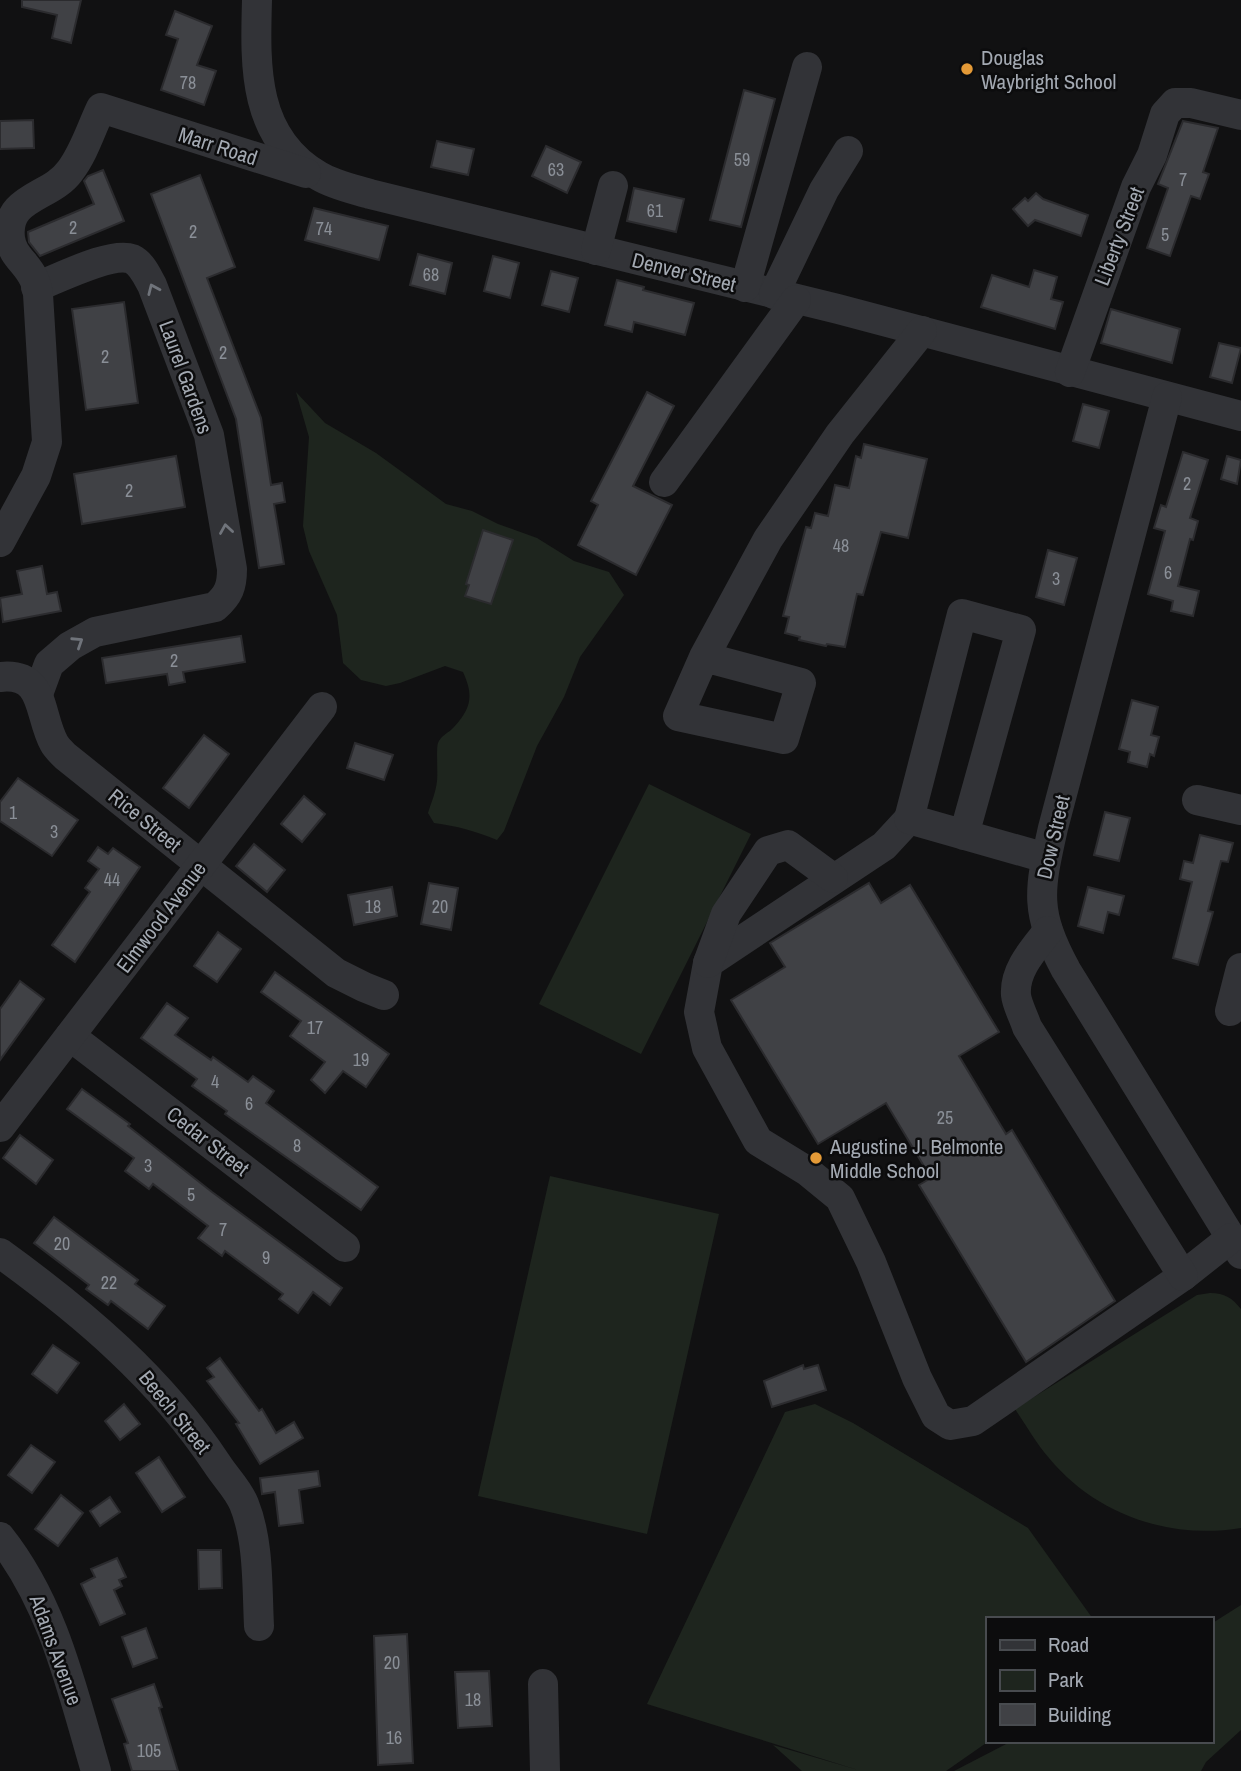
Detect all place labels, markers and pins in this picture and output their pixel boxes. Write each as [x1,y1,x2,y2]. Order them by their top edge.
place label: Douglas Waybright School [981,43,1116,96]
marker: Douglas Waybright School [959,61,975,77]
place label: Augustine J. Belmonte Middle School [829,1132,1003,1185]
marker: Augustine J. Belmonte Middle School [808,1150,824,1166]

